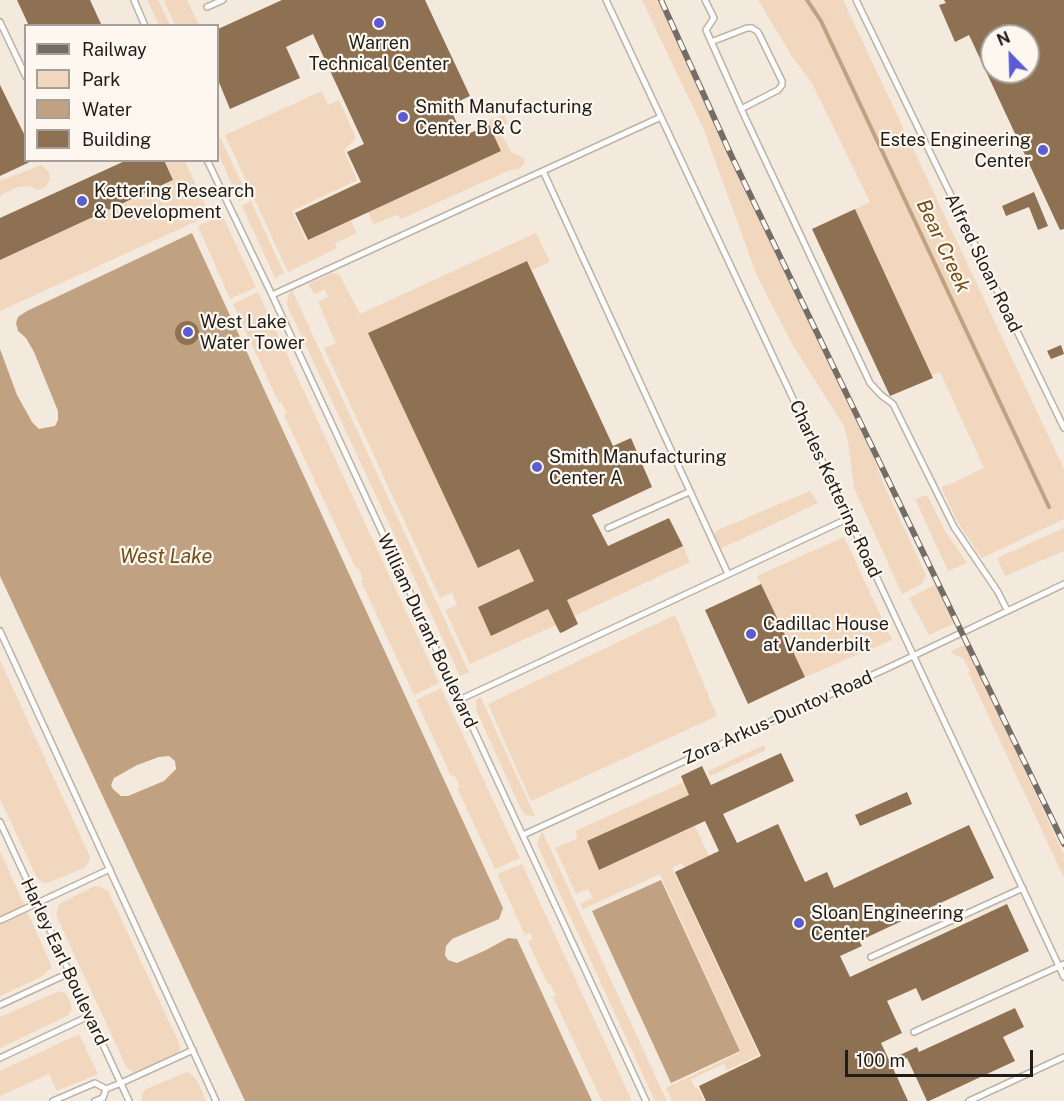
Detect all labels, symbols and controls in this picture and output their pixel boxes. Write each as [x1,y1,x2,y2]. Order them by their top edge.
marker: Warren Technical Center [372,16,386,30]
legend [24,24,219,162]
north arrow [980,24,1040,84]
text: N [994,28,1013,50]
place label: Warren Technical Center [309,32,449,74]
text: Railway [82,39,147,60]
text: Park [82,69,120,90]
place label: Smith Manufacturing Center B & C [415,96,593,138]
text: Water [82,99,132,120]
marker: Smith Manufacturing Center B & C [396,110,410,124]
text: Building [82,129,151,150]
place label: Estes Engineering Center [880,129,1031,172]
marker: Estes Engineering Center [1036,143,1050,157]
place label: Kettering Research & Development [94,180,254,222]
street label: Alfred Sloan Road [940,190,1026,336]
marker: Kettering Research & Development [75,194,89,208]
water label: Bear Creek [911,196,975,296]
place label: West Lake Water Tower [200,311,305,354]
marker: West Lake Water Tower [181,325,195,339]
street label: Charles Kettering Road [784,397,886,581]
place label: Smith Manufacturing Center A [549,446,727,488]
marker: Smith Manufacturing Center A [530,460,544,474]
street label: William Durant Boulevard [372,530,482,732]
water label: West Lake [120,545,212,569]
place label: Cadillac House at Vanderbilt [763,613,889,656]
marker: Cadillac House at Vanderbilt [744,627,758,641]
street label: Zora Arkus-Duntov Road [680,666,876,770]
street label: Harley Earl Boulevard [16,875,112,1049]
place label: Sloan Engineering Center [811,902,964,944]
marker: Sloan Engineering Center [792,916,806,930]
scale bar [848,1038,1036,1076]
text: 100 m [856,1050,905,1071]

